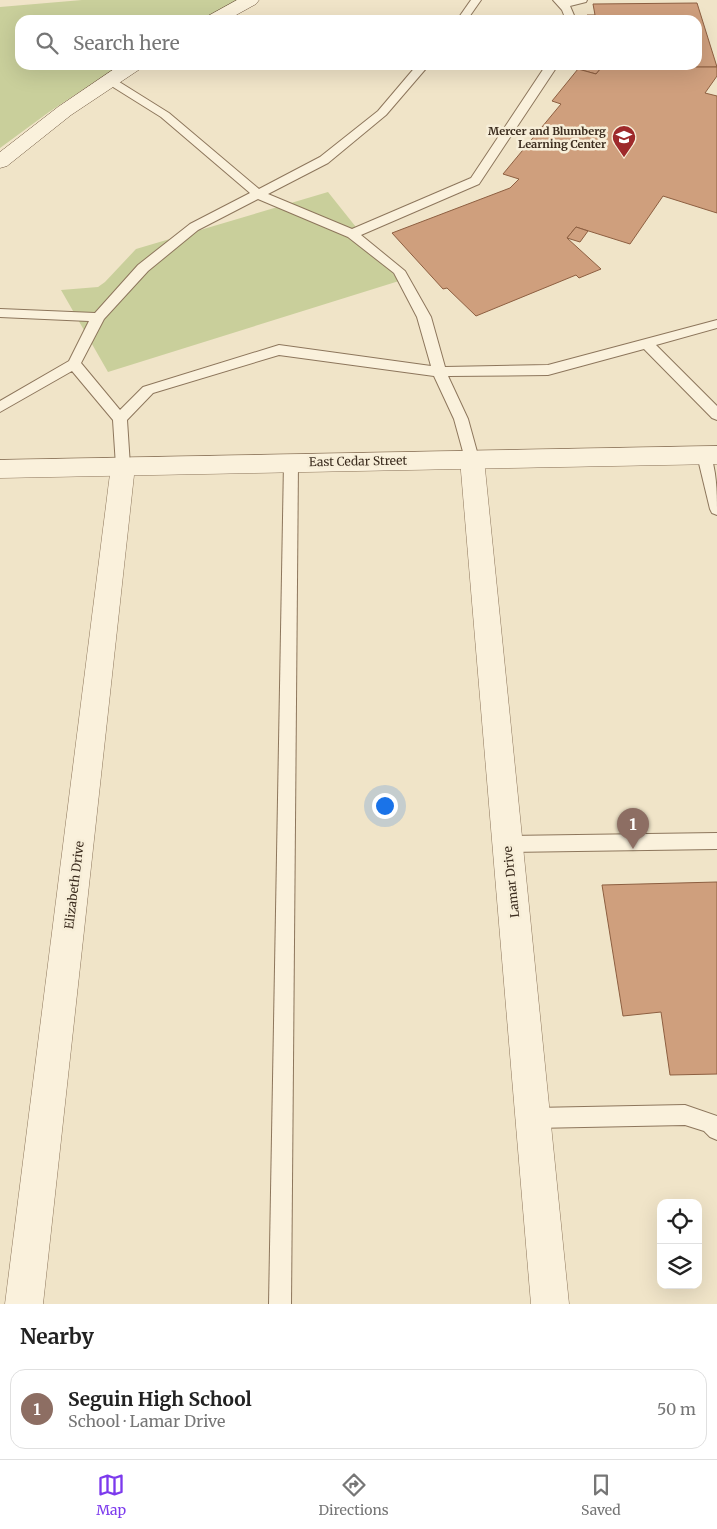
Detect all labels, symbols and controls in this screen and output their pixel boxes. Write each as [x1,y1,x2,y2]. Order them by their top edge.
search box [15,15,702,70]
icon: search [33,29,61,57]
text: Search here [73,31,180,55]
place label: Mercer and Blumberg Learning Center [488,124,606,151]
school or university icon: Mercer and Blumberg Learning Center [611,124,637,158]
street label: East Cedar Street [309,453,408,469]
your location [372,793,398,819]
pin: 1 [617,808,649,849]
street label: Elizabeth Drive [61,840,87,930]
street label: Lamar Drive [500,845,522,919]
map controls [657,1199,702,1289]
button: locate [657,1199,702,1244]
button: layers [657,1244,702,1289]
text: Nearby [20,1323,94,1350]
text: Seguin High School [68,1387,252,1411]
text: 1 [33,1399,41,1419]
text: 50 m [657,1399,696,1419]
text: School · Lamar Drive [68,1411,225,1431]
tab: Map [96,1471,126,1519]
tab: Directions [319,1471,389,1519]
tab: Saved [581,1471,621,1519]

